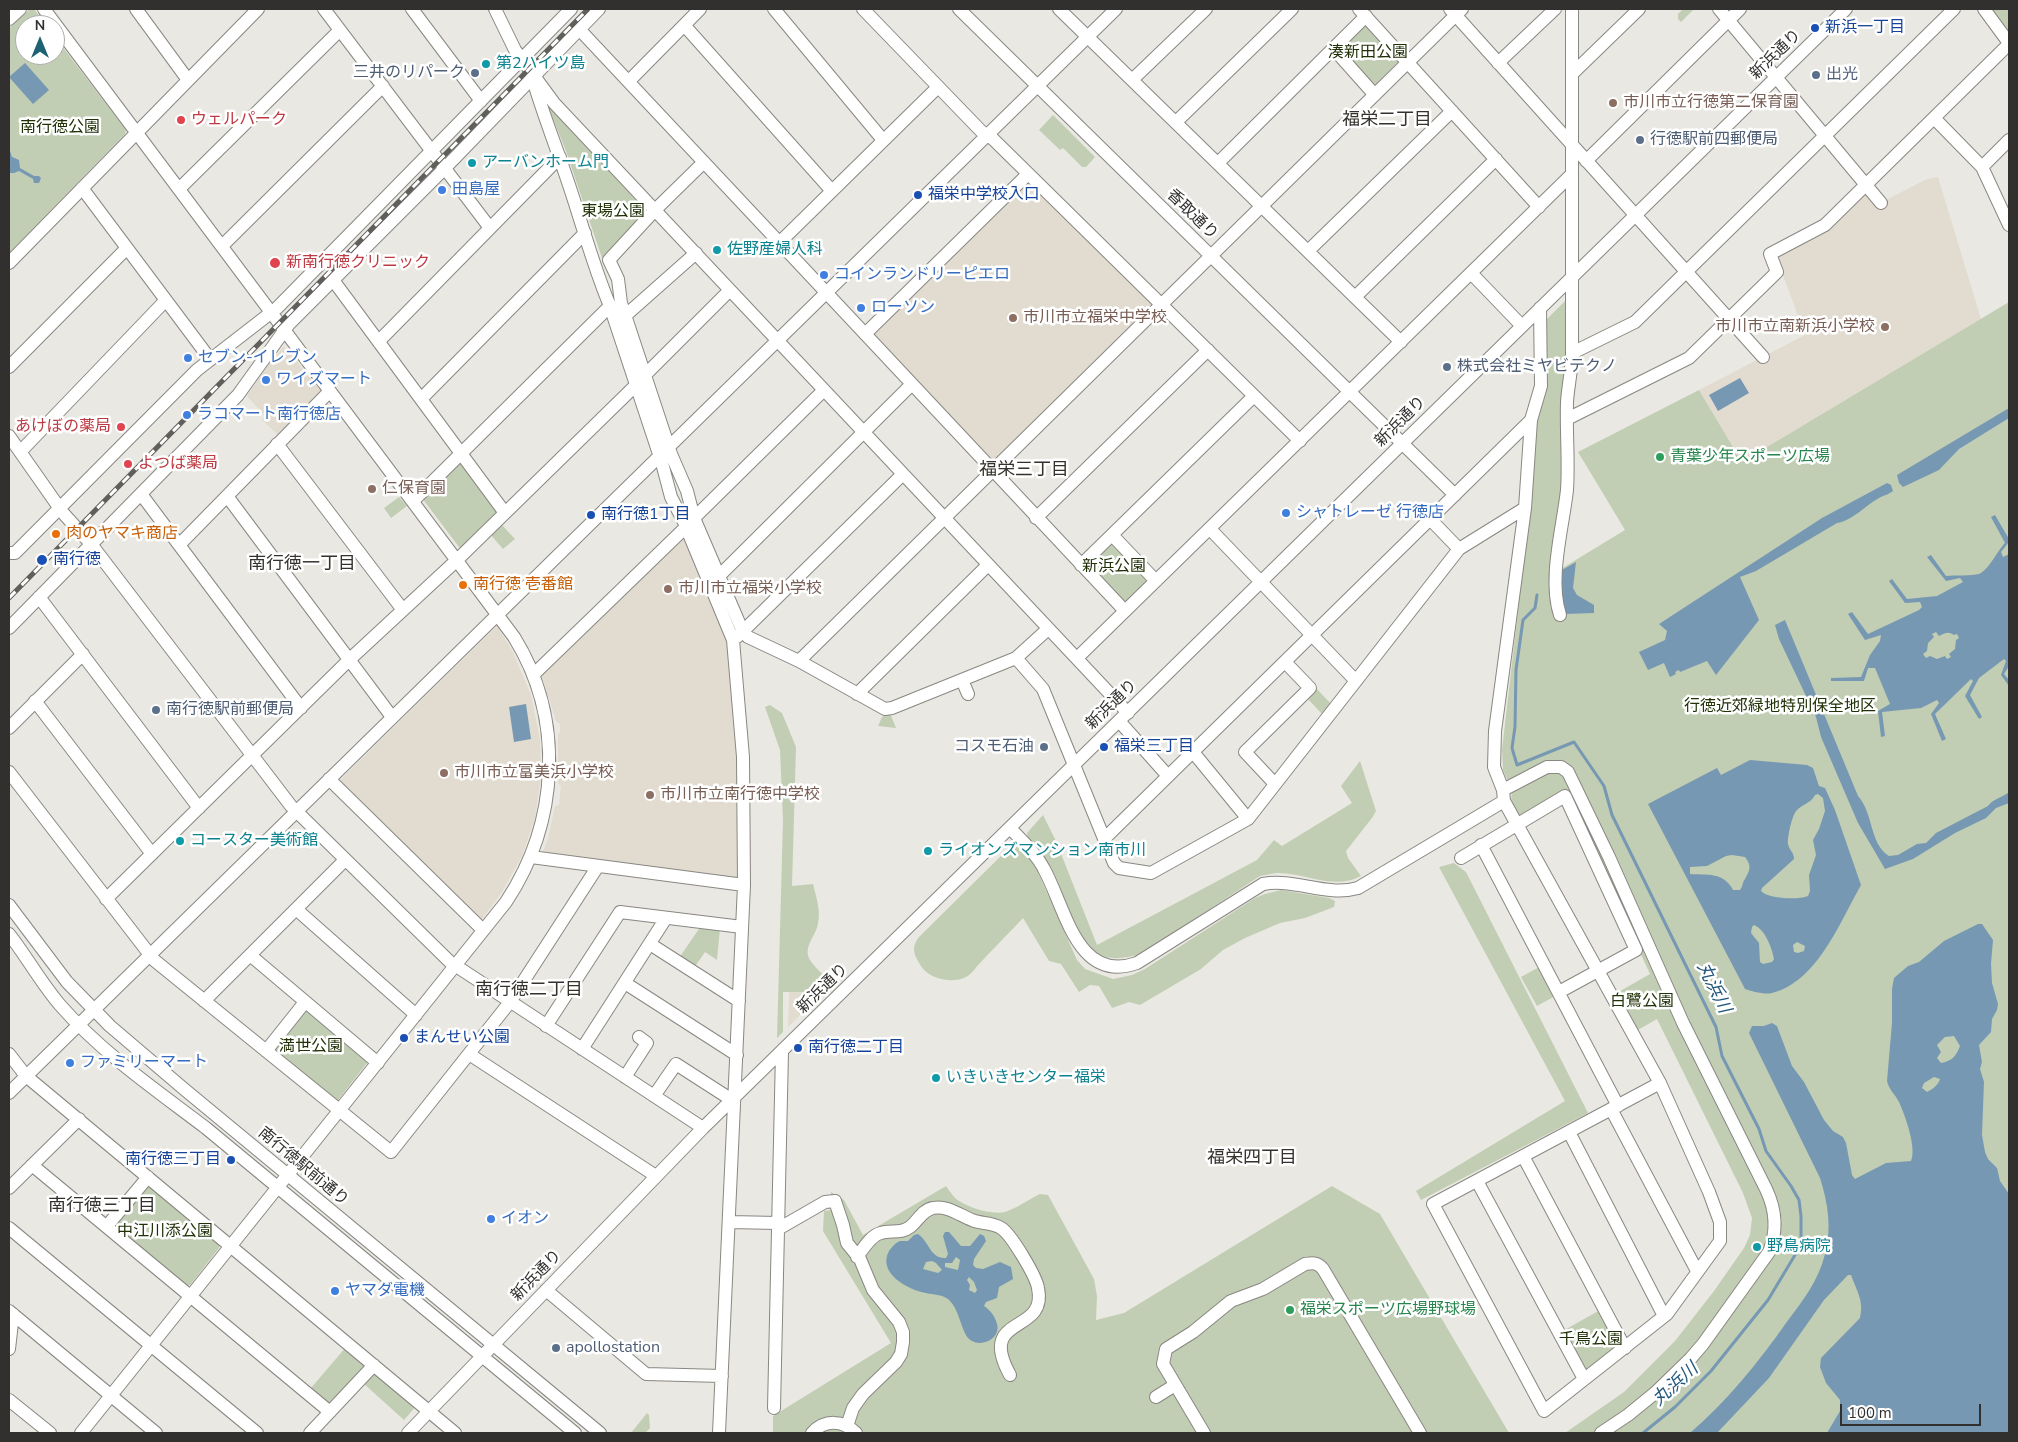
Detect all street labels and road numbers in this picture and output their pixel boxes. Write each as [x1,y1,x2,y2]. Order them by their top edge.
street label: 新浜通り [1746,26,1806,84]
street label: 香取通り [1162,186,1222,244]
street label: 新浜通り [1372,393,1430,451]
street label: 新浜通り [1082,676,1142,734]
street label: 新浜通り [793,960,853,1018]
street label: 南行徳駅前通り [254,1124,352,1210]
street label: 新浜通り [508,1246,566,1306]

